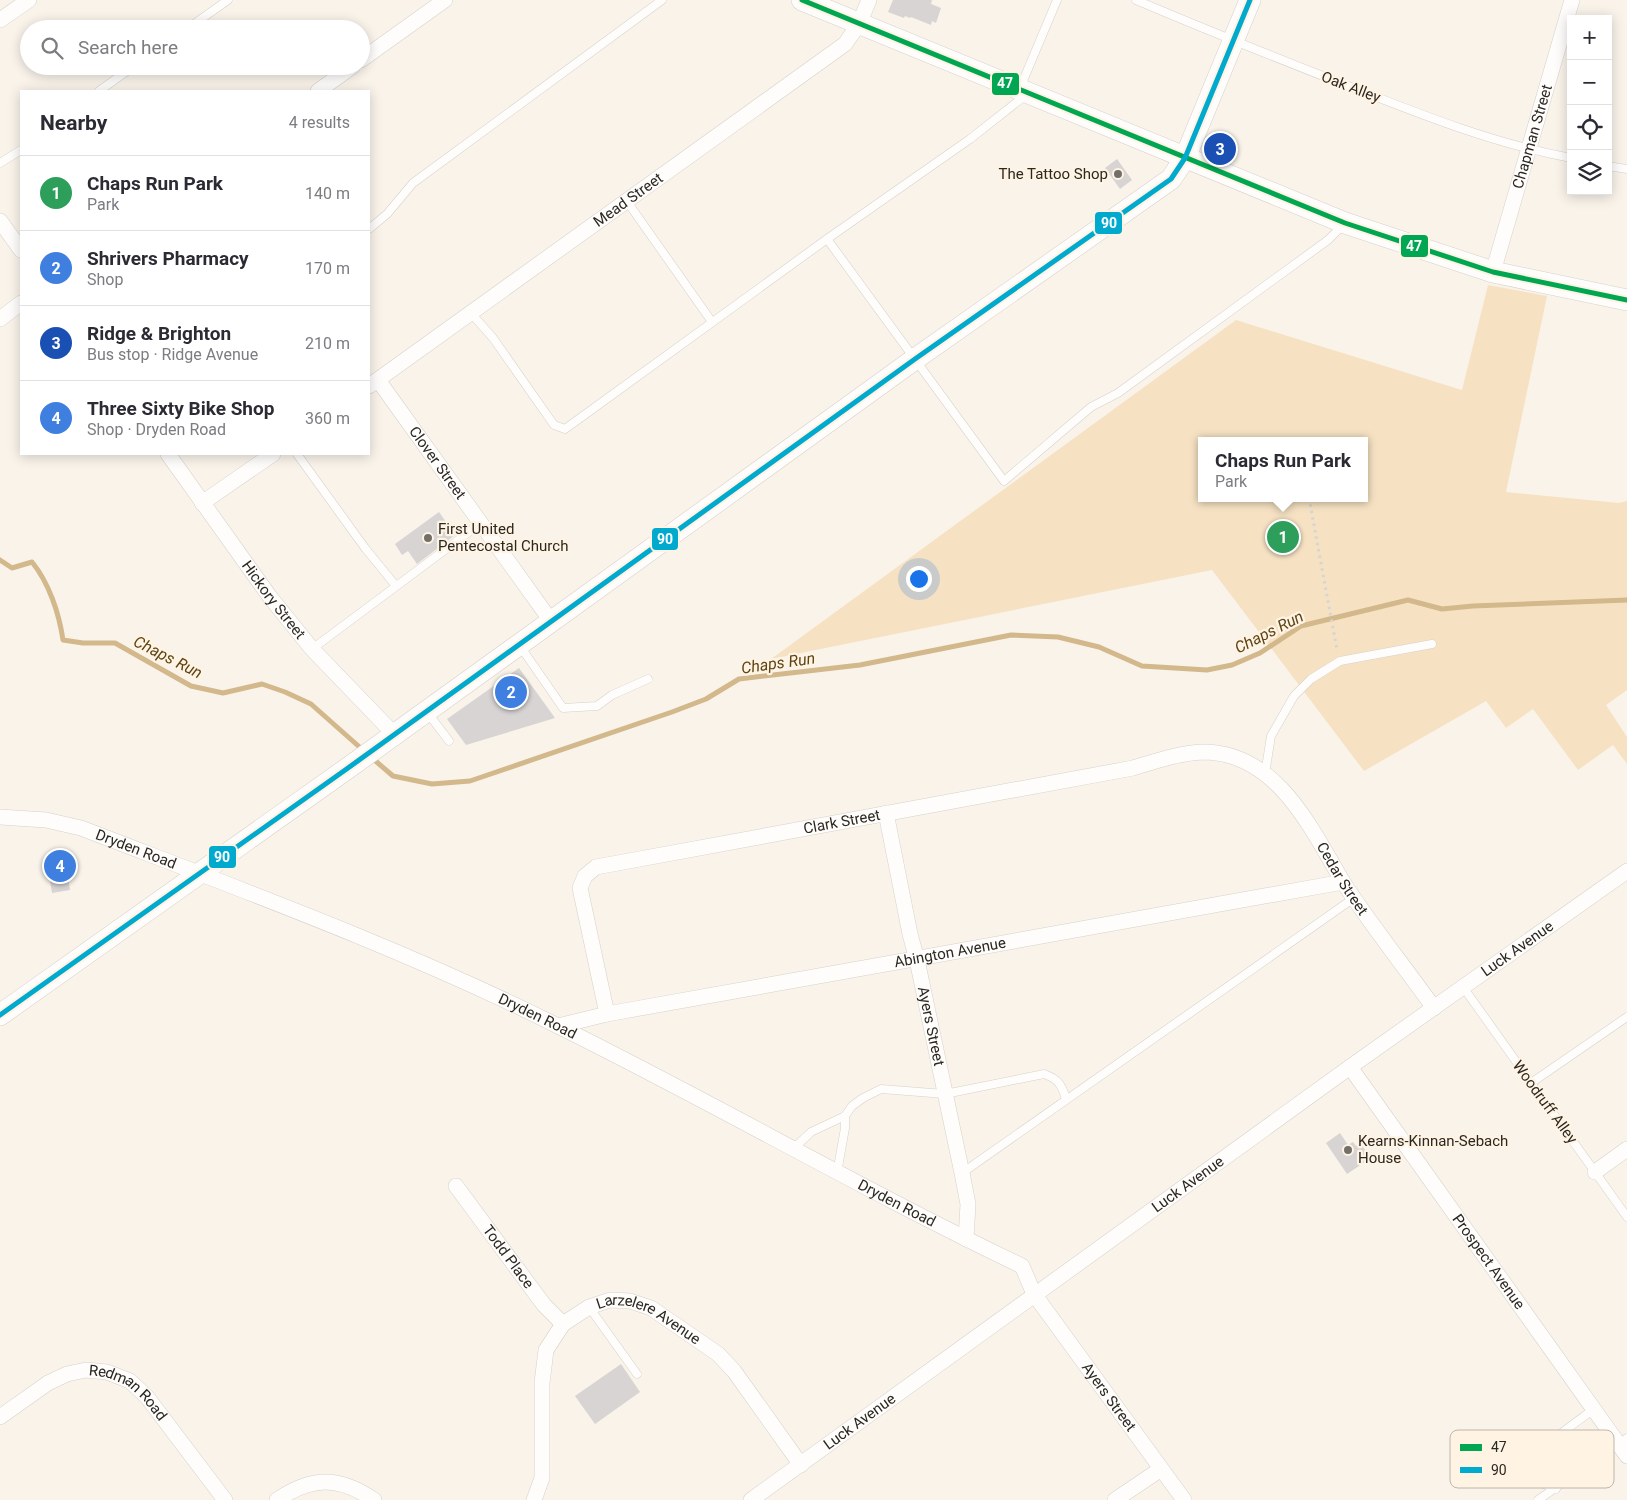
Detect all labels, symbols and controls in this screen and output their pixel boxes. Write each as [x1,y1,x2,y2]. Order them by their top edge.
map controls [1567,15,1612,195]
button: + [1567,15,1612,60]
search box [20,20,370,75]
icon: search [38,34,66,62]
text: Search here [78,36,178,59]
button: − [1567,60,1612,105]
street label: Oak Alley [1319,68,1383,106]
line badge: 47 [991,72,1020,96]
text: 47 [997,75,1013,91]
street label: Chapman Street [1509,82,1556,191]
button: locate [1567,105,1612,150]
text: Nearby [40,111,107,135]
text: 4 results [289,113,350,132]
pin: 3 [1204,130,1236,168]
button: layers [1567,150,1612,195]
place label: The Tattoo Shop [998,165,1108,183]
marker: The Tattoo Shop [1112,168,1124,180]
street label: Mead Street [590,169,666,231]
text: Chaps Run Park [87,172,223,195]
text: 1 [51,184,61,203]
text: 140 m [305,184,350,203]
text: Park [87,195,119,214]
line badge: 90 [1094,211,1123,235]
text: 90 [1101,215,1117,231]
line badge: 47 [1400,234,1429,258]
text: 47 [1406,238,1422,254]
text: Shrivers Pharmacy [87,247,249,270]
text: 2 [51,259,61,278]
text: 170 m [305,259,350,278]
text: Shop [87,270,123,289]
text: Ridge & Brighton [87,322,231,345]
text: 3 [51,334,61,353]
text: 210 m [305,334,350,353]
text: Bus stop · Ridge Avenue [87,345,258,364]
text: Three Sixty Bike Shop [87,397,274,420]
text: 4 [51,409,61,428]
text: 360 m [305,409,350,428]
text: Shop · Dryden Road [87,420,226,439]
street label: Clover Street [405,423,470,503]
popup [1198,437,1368,502]
text: Chaps Run Park [1215,449,1351,472]
text: Park [1215,472,1247,491]
pin: 1 [1267,518,1299,556]
place label: First United Pentecostal Church [438,520,568,555]
line badge: 90 [651,527,679,551]
text: 90 [657,531,673,547]
marker: First United Pentecostal Church [422,532,434,544]
street label: Hickory Street [238,557,309,643]
your location [906,566,932,592]
water label: Chaps Run [1232,607,1306,657]
water label: Chaps Run [131,632,205,682]
water label: Chaps Run [740,648,816,678]
pin: 2 [495,673,527,711]
street label: Clark Street [802,806,882,838]
street label: Dryden Road [93,826,179,873]
street label: Cedar Street [1313,839,1372,919]
line badge: 90 [208,845,237,869]
pin: 4 [44,847,76,885]
text: 90 [214,849,230,865]
street label: Luck Avenue [1478,917,1557,980]
street label: Abington Avenue [893,934,1007,971]
street label: Ayers Street [914,985,948,1068]
street label: Dryden Road [495,990,580,1043]
street label: Woodruff Alley [1509,1057,1581,1147]
place label: Kearns-Kinnan-Sebach House [1358,1132,1508,1167]
marker: Kearns-Kinnan-Sebach House [1342,1144,1354,1156]
street label: Luck Avenue [1148,1152,1227,1216]
street label: Dryden Road [855,1176,939,1231]
street label: Prospect Avenue [1449,1211,1529,1313]
street label: Todd Place [479,1221,538,1292]
street label: Larzelere Avenue [594,1291,704,1348]
street label: Ayers Street [1078,1359,1140,1435]
street label: Redman Road [88,1361,171,1424]
street label: Luck Avenue [820,1389,899,1454]
legend [1450,1430,1614,1488]
text: 47 [1491,1439,1507,1455]
text: 90 [1491,1462,1507,1478]

